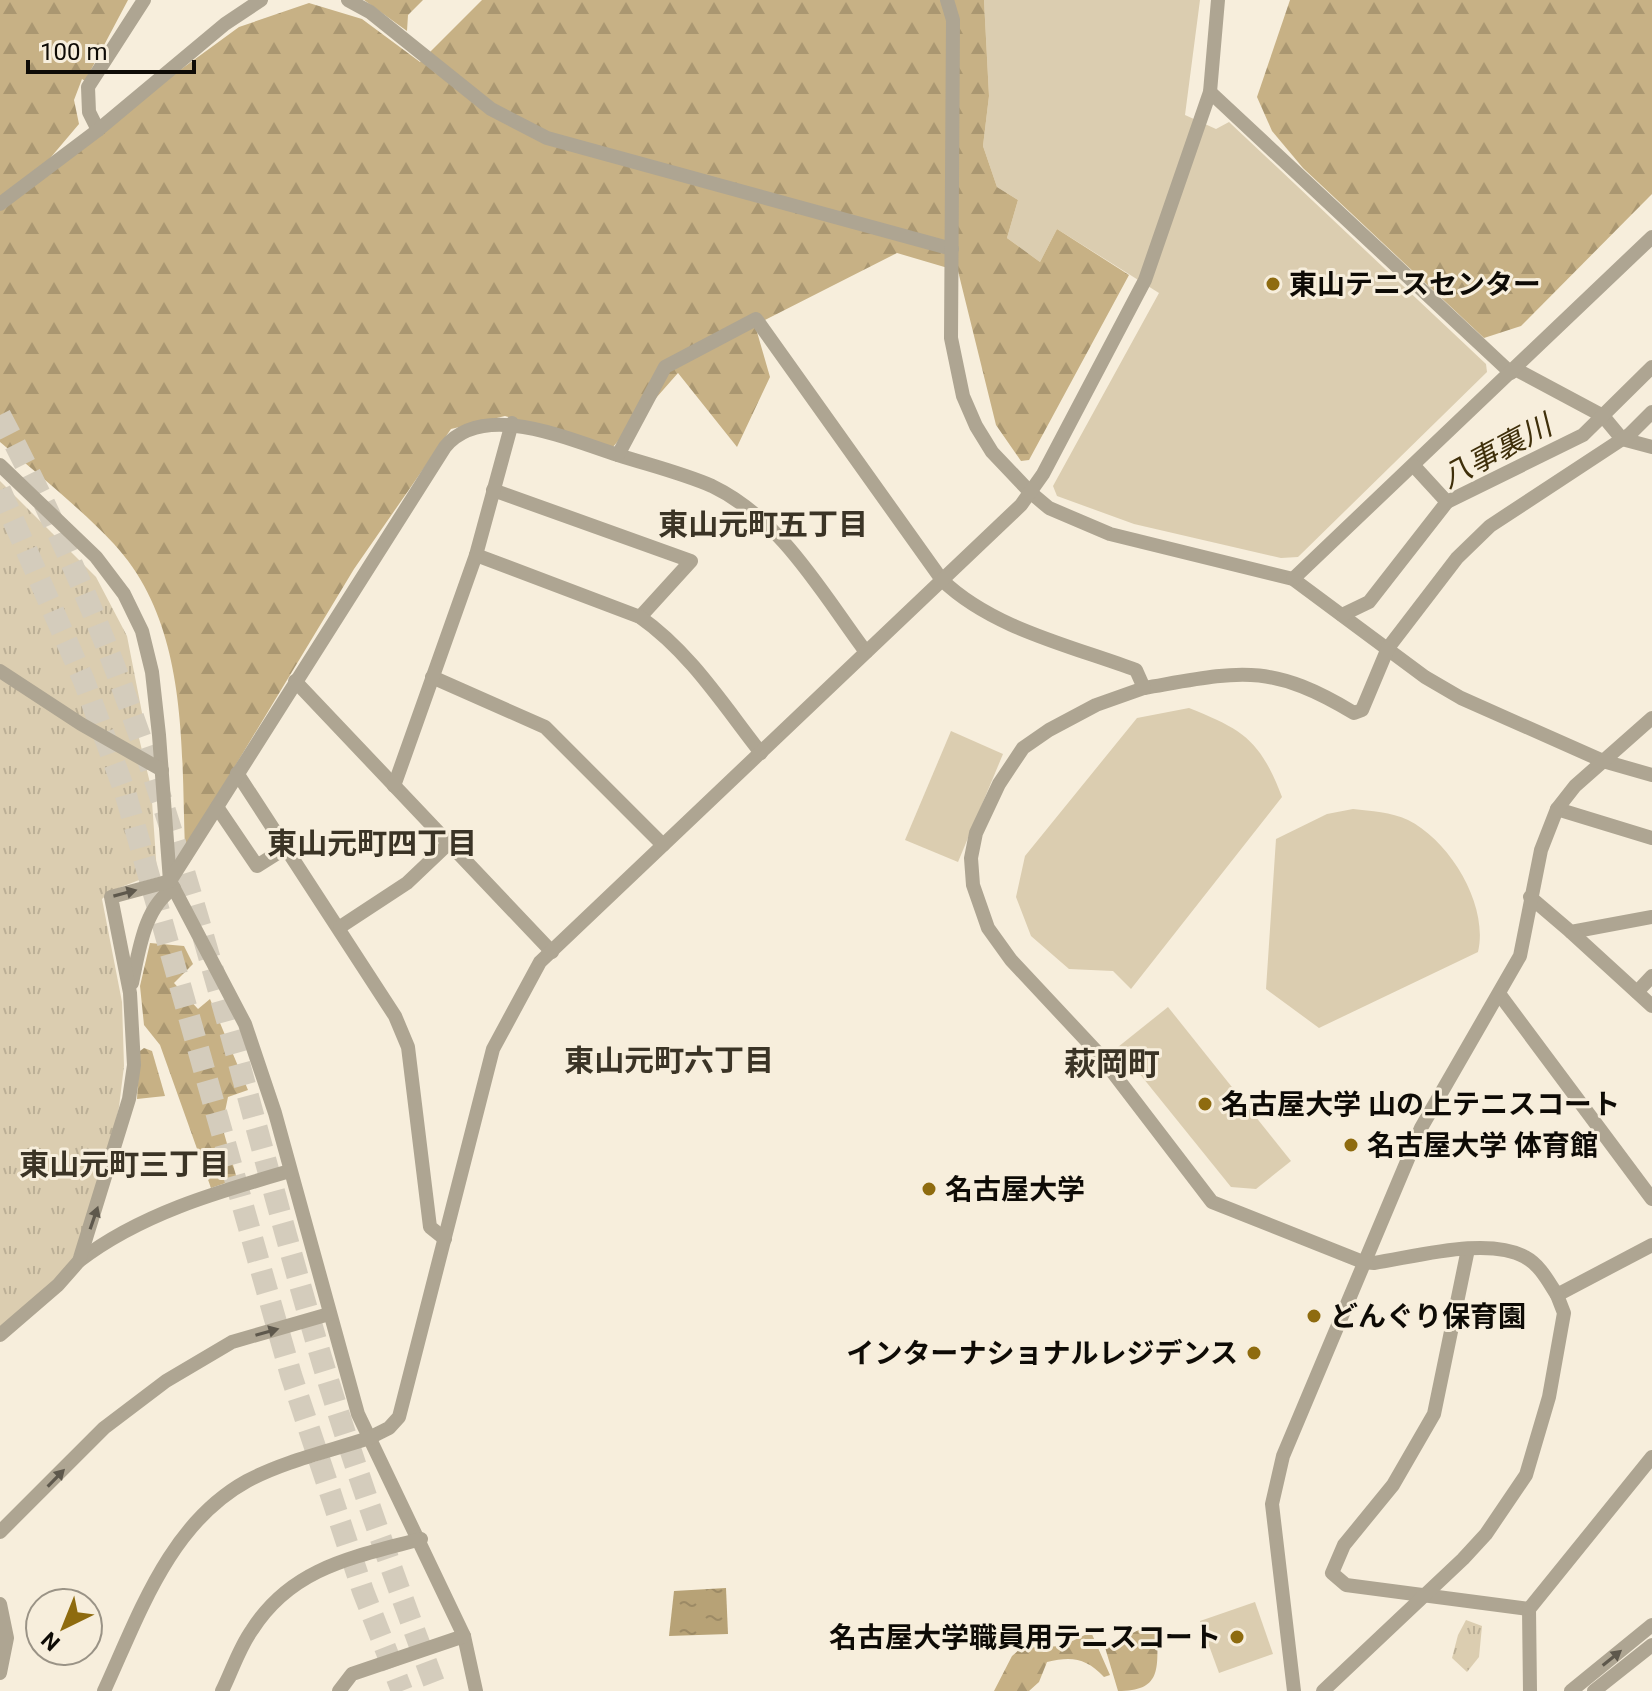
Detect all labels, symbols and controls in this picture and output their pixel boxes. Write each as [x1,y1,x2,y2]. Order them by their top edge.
scale bar [28,24,194,74]
text: 100 m [40,38,107,66]
place label: 東山テニスセンター [1289,268,1541,301]
marker: 東山テニスセンター [1264,275,1282,293]
water label: 八事裏川 [1435,406,1560,495]
district label: 東山元町五丁目 [658,507,868,542]
district label: 東山元町四丁目 [267,826,477,861]
one-way arrow [113,886,138,898]
district label: 東山元町六丁目 [564,1043,774,1078]
district label: 萩岡町 [1064,1045,1160,1083]
place label: 名古屋大学 山の上テニスコート [1221,1088,1620,1121]
marker: 名古屋大学 山の上テニスコート [1196,1095,1214,1113]
place label: 名古屋大学 体育館 [1367,1129,1598,1162]
marker: 名古屋大学 体育館 [1342,1136,1360,1154]
district label: 東山元町三丁目 [19,1147,229,1182]
place label: 名古屋大学 [945,1173,1085,1206]
marker: 名古屋大学 [920,1180,938,1198]
one-way arrow [88,1205,100,1229]
place label: どんぐり保育園 [1330,1300,1526,1333]
marker: どんぐり保育園 [1305,1307,1323,1325]
one-way arrow [255,1325,279,1338]
place label: インターナショナルレジデンス [847,1337,1238,1370]
marker: インターナショナルレジデンス [1245,1344,1263,1362]
one-way arrow [46,1469,65,1488]
north arrow [24,1587,104,1667]
place label: 名古屋大学職員用テニスコート [829,1621,1221,1654]
text: N [36,1627,65,1656]
marker: 名古屋大学職員用テニスコート [1228,1628,1246,1646]
one-way arrow [1601,1650,1621,1667]

